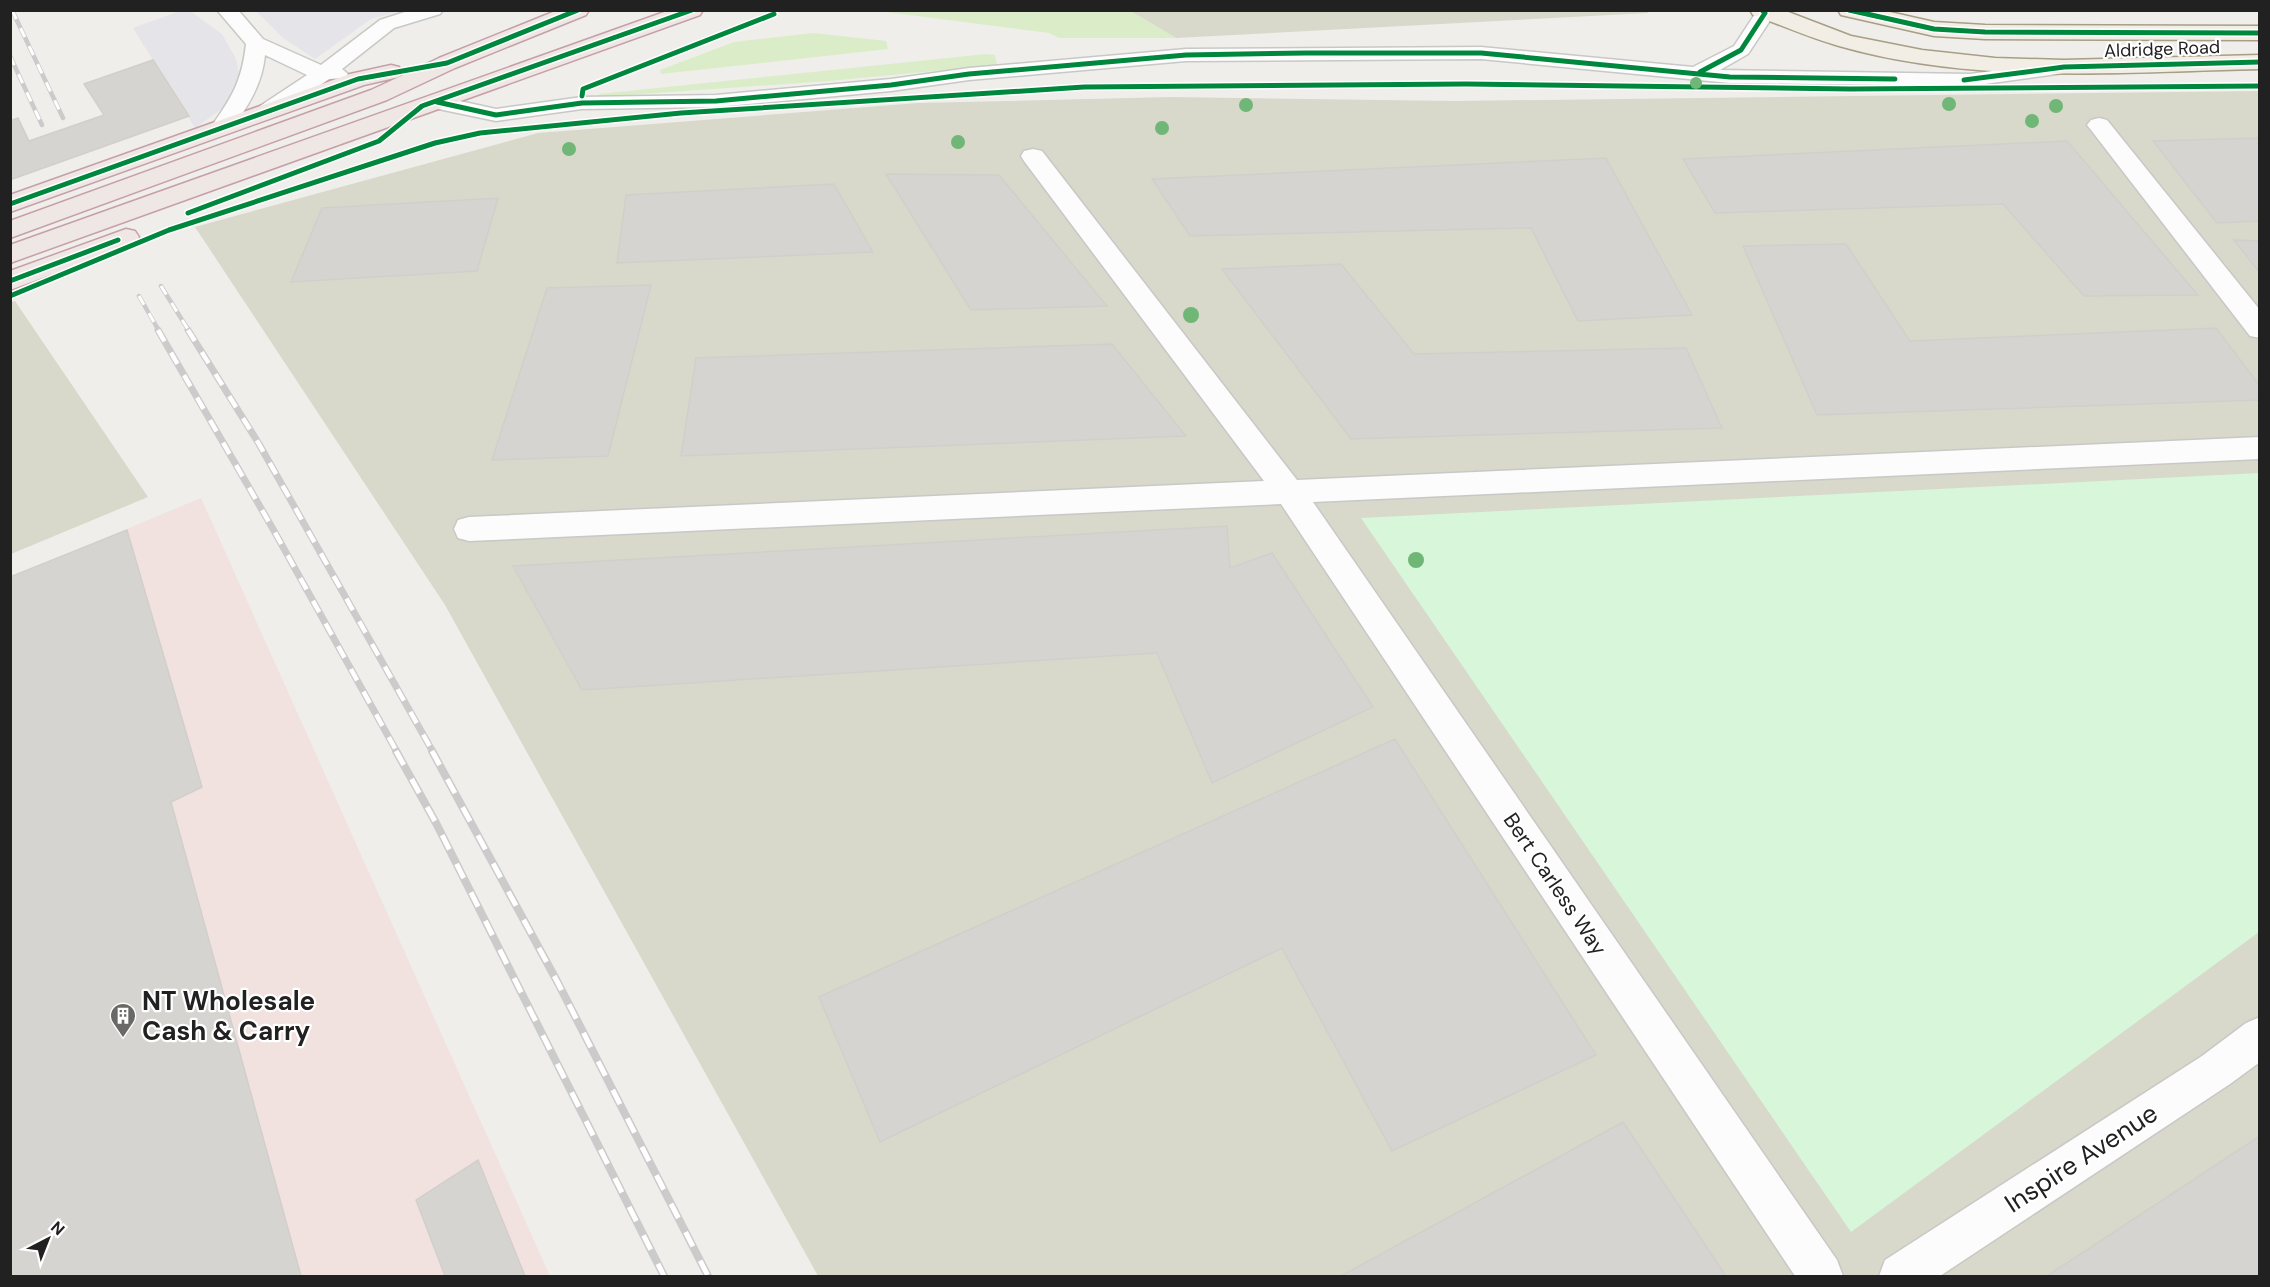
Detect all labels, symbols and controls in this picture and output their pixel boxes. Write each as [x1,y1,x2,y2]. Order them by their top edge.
street label: Aldridge Road [2104,35,2220,63]
street label: Bert Carless Way [1497,807,1613,961]
place label: NT Wholesale Cash & Carry [142,984,315,1048]
building icon: NT Wholesale Cash & Carry [108,1001,138,1039]
street label: Inspire Avenue [1998,1096,2164,1220]
north arrow [18,1209,78,1269]
text: N [46,1217,69,1240]

